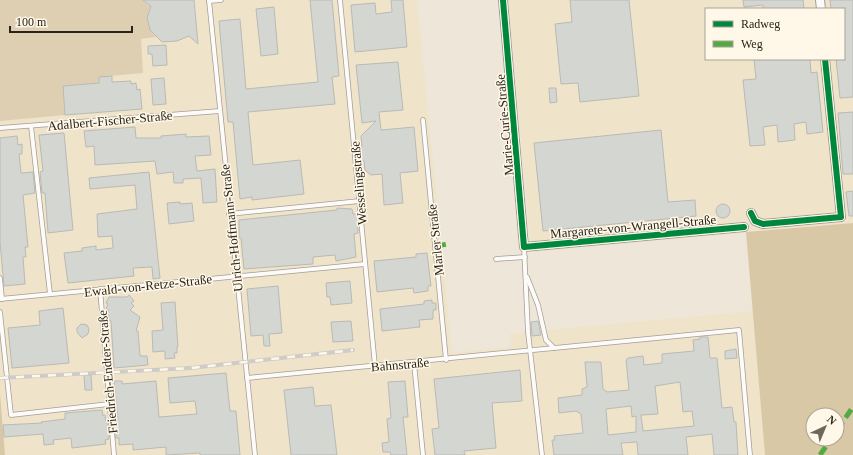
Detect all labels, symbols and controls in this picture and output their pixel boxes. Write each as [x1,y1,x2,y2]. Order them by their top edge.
scale bar [10,8,132,34]
legend [705,8,845,60]
text: 100 m [16,15,47,29]
text: Radweg [741,17,780,31]
text: Weg [741,37,763,51]
street label: Marie-Curie-Straße [493,73,516,176]
street label: Adalbert-Fischer-Straße [47,108,173,133]
street label: Wesselingstraße [347,140,370,226]
street label: Ulrich-Hoffmann-Straße [217,163,246,293]
street label: Marler Straße [424,203,447,276]
street label: Margarete-von-Wrangell-Straße [549,212,717,241]
street label: Ewald-von-Retze-Straße [83,271,213,300]
street label: Friedrich-Endter-Straße [95,309,120,434]
street label: Bahnstraße [370,354,430,375]
north arrow [805,407,845,447]
text: N [825,413,839,427]

